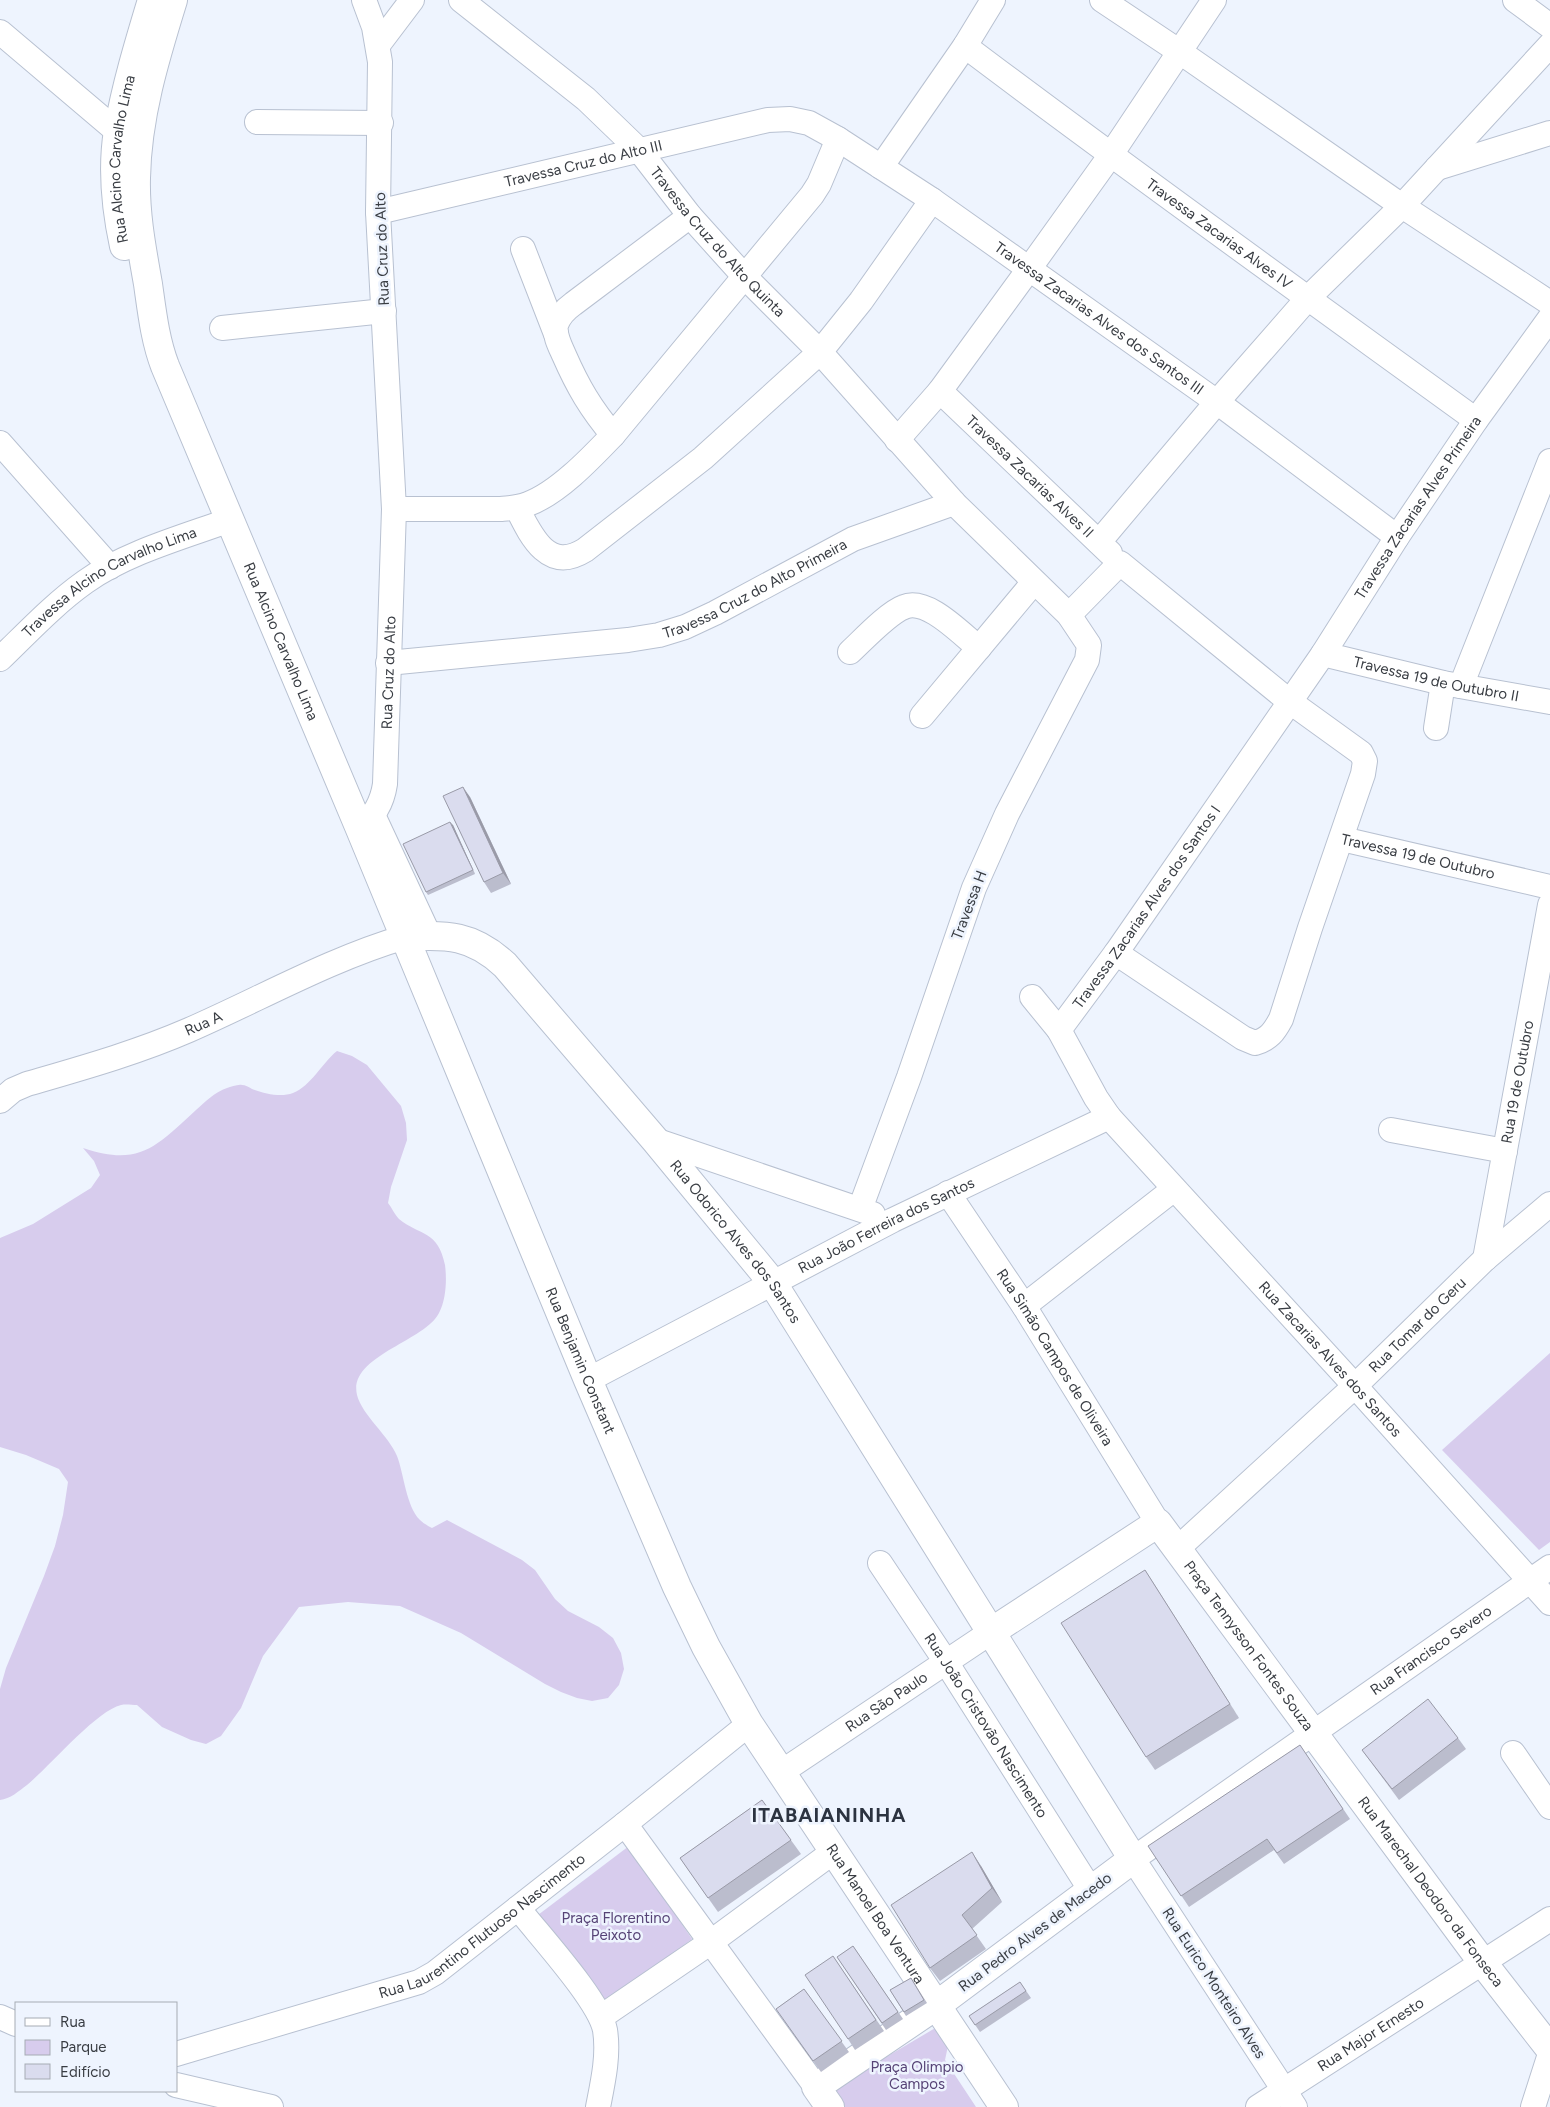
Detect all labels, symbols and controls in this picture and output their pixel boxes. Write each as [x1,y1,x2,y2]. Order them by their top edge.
street label: Rua Alcino Carvalho Lima [106,73,139,245]
street label: Travessa Cruz do Alto III [503,136,664,191]
street label: Travessa Cruz do Alto Quinta [646,163,789,321]
street label: Travessa Zacarias Alves IV [1143,175,1296,293]
street label: Rua Cruz do Alto [371,192,393,306]
street label: Travessa Zacarias Alves dos Santos III [991,238,1207,399]
street label: Travessa Zacarias Alves II [962,412,1097,542]
street label: Travessa Zacarias Alves Primeira [1351,413,1485,603]
street label: Travessa Alcino Carvalho Lima [19,523,199,641]
street label: Travessa Cruz do Alto Primeira [661,535,850,642]
street label: Rua Alcino Carvalho Lima [240,560,322,723]
street label: Rua Cruz do Alto [378,615,400,730]
street label: Travessa 19 de Outubro II [1351,653,1520,705]
street label: Travessa Zacarias Alves dos Santos I [1069,802,1224,1012]
street label: Travessa 19 de Outubro [1339,830,1497,883]
street label: Travessa H [948,868,990,942]
street label: Rua A [182,1007,225,1040]
street label: Rua 19 de Outubro [1497,1019,1538,1145]
street label: Rua Odorico Alves dos Santos [666,1156,804,1326]
street label: Rua João Ferreira dos Santos [795,1174,977,1277]
street label: Rua Simão Campos de Oliveira [993,1265,1117,1449]
street label: Rua Tomar do Geru [1365,1274,1470,1376]
street label: Rua Zacarias Alves dos Santos [1255,1278,1405,1441]
street label: Rua Benjamin Constant [542,1285,619,1437]
street label: Praça Tennysson Fontes Souza [1180,1557,1317,1734]
street label: Rua Francisco Severo [1367,1601,1495,1699]
street label: Rua João Cristovão Nascimento [920,1630,1052,1821]
street label: Rua São Paulo [842,1668,931,1736]
street label: Rua Marechal Deodoro da Fonseca [1354,1793,1507,1990]
district label: ITABAIANINHA [751,1803,907,1827]
street label: Rua Manoel Boa Ventura [822,1840,928,1987]
street label: Rua Laurentino Flutuoso Nascimento [377,1850,589,2002]
street label: Rua Pedro Alves de Macedo [955,1868,1115,1995]
street label: Rua Eurico Monteiro Alves [1158,1904,1270,2062]
park label: Praça Florentino Peixoto [562,1909,671,1944]
street label: Rua Major Ernesto [1314,1993,1427,2075]
legend [15,2002,178,2092]
text: Rua [60,2013,85,2031]
text: Parque [60,2038,107,2056]
park label: Praça Olimpio Campos [870,2058,964,2093]
text: Edifício [60,2063,111,2081]

